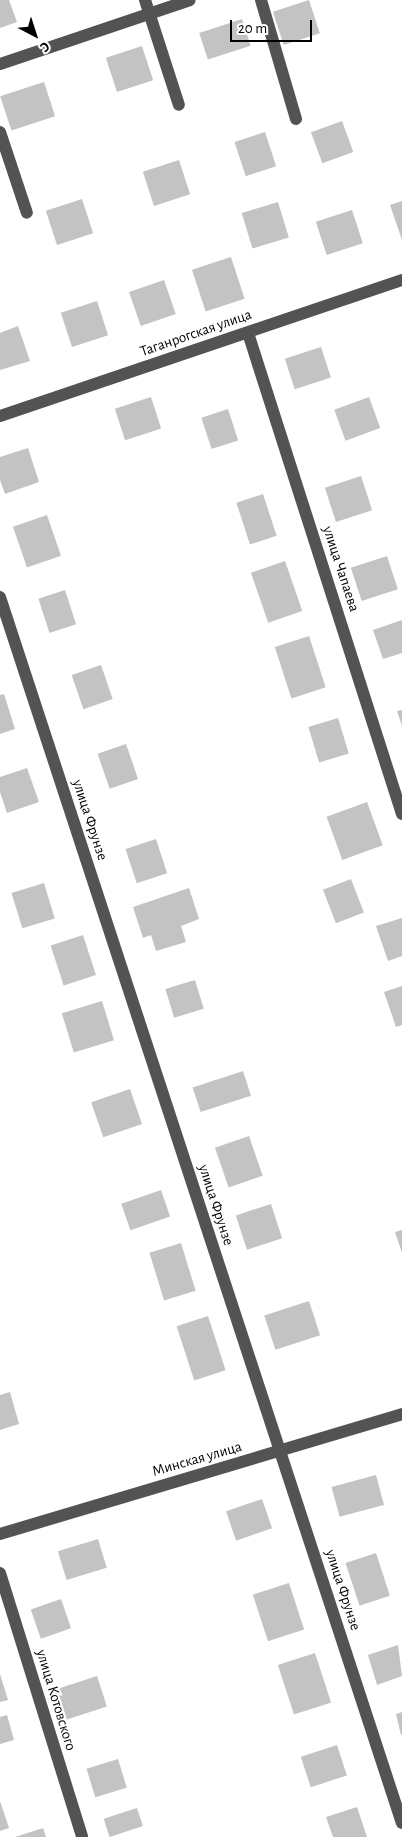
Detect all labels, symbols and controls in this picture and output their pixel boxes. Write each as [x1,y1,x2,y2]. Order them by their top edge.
north arrow [10,10,60,60]
scale bar [232,10,314,42]
text: 20 m [238,21,267,36]
text: С [37,39,52,54]
street label: Таганрогская улица [138,305,254,361]
street label: улица Чапаева [319,524,363,614]
street label: улица Фрунзе [68,777,112,863]
street label: улица Фрунзе [194,1162,238,1248]
street label: Минская улица [150,1438,244,1480]
street label: улица Фрунзе [321,1547,365,1633]
street label: улица Котовского [32,1647,80,1753]

